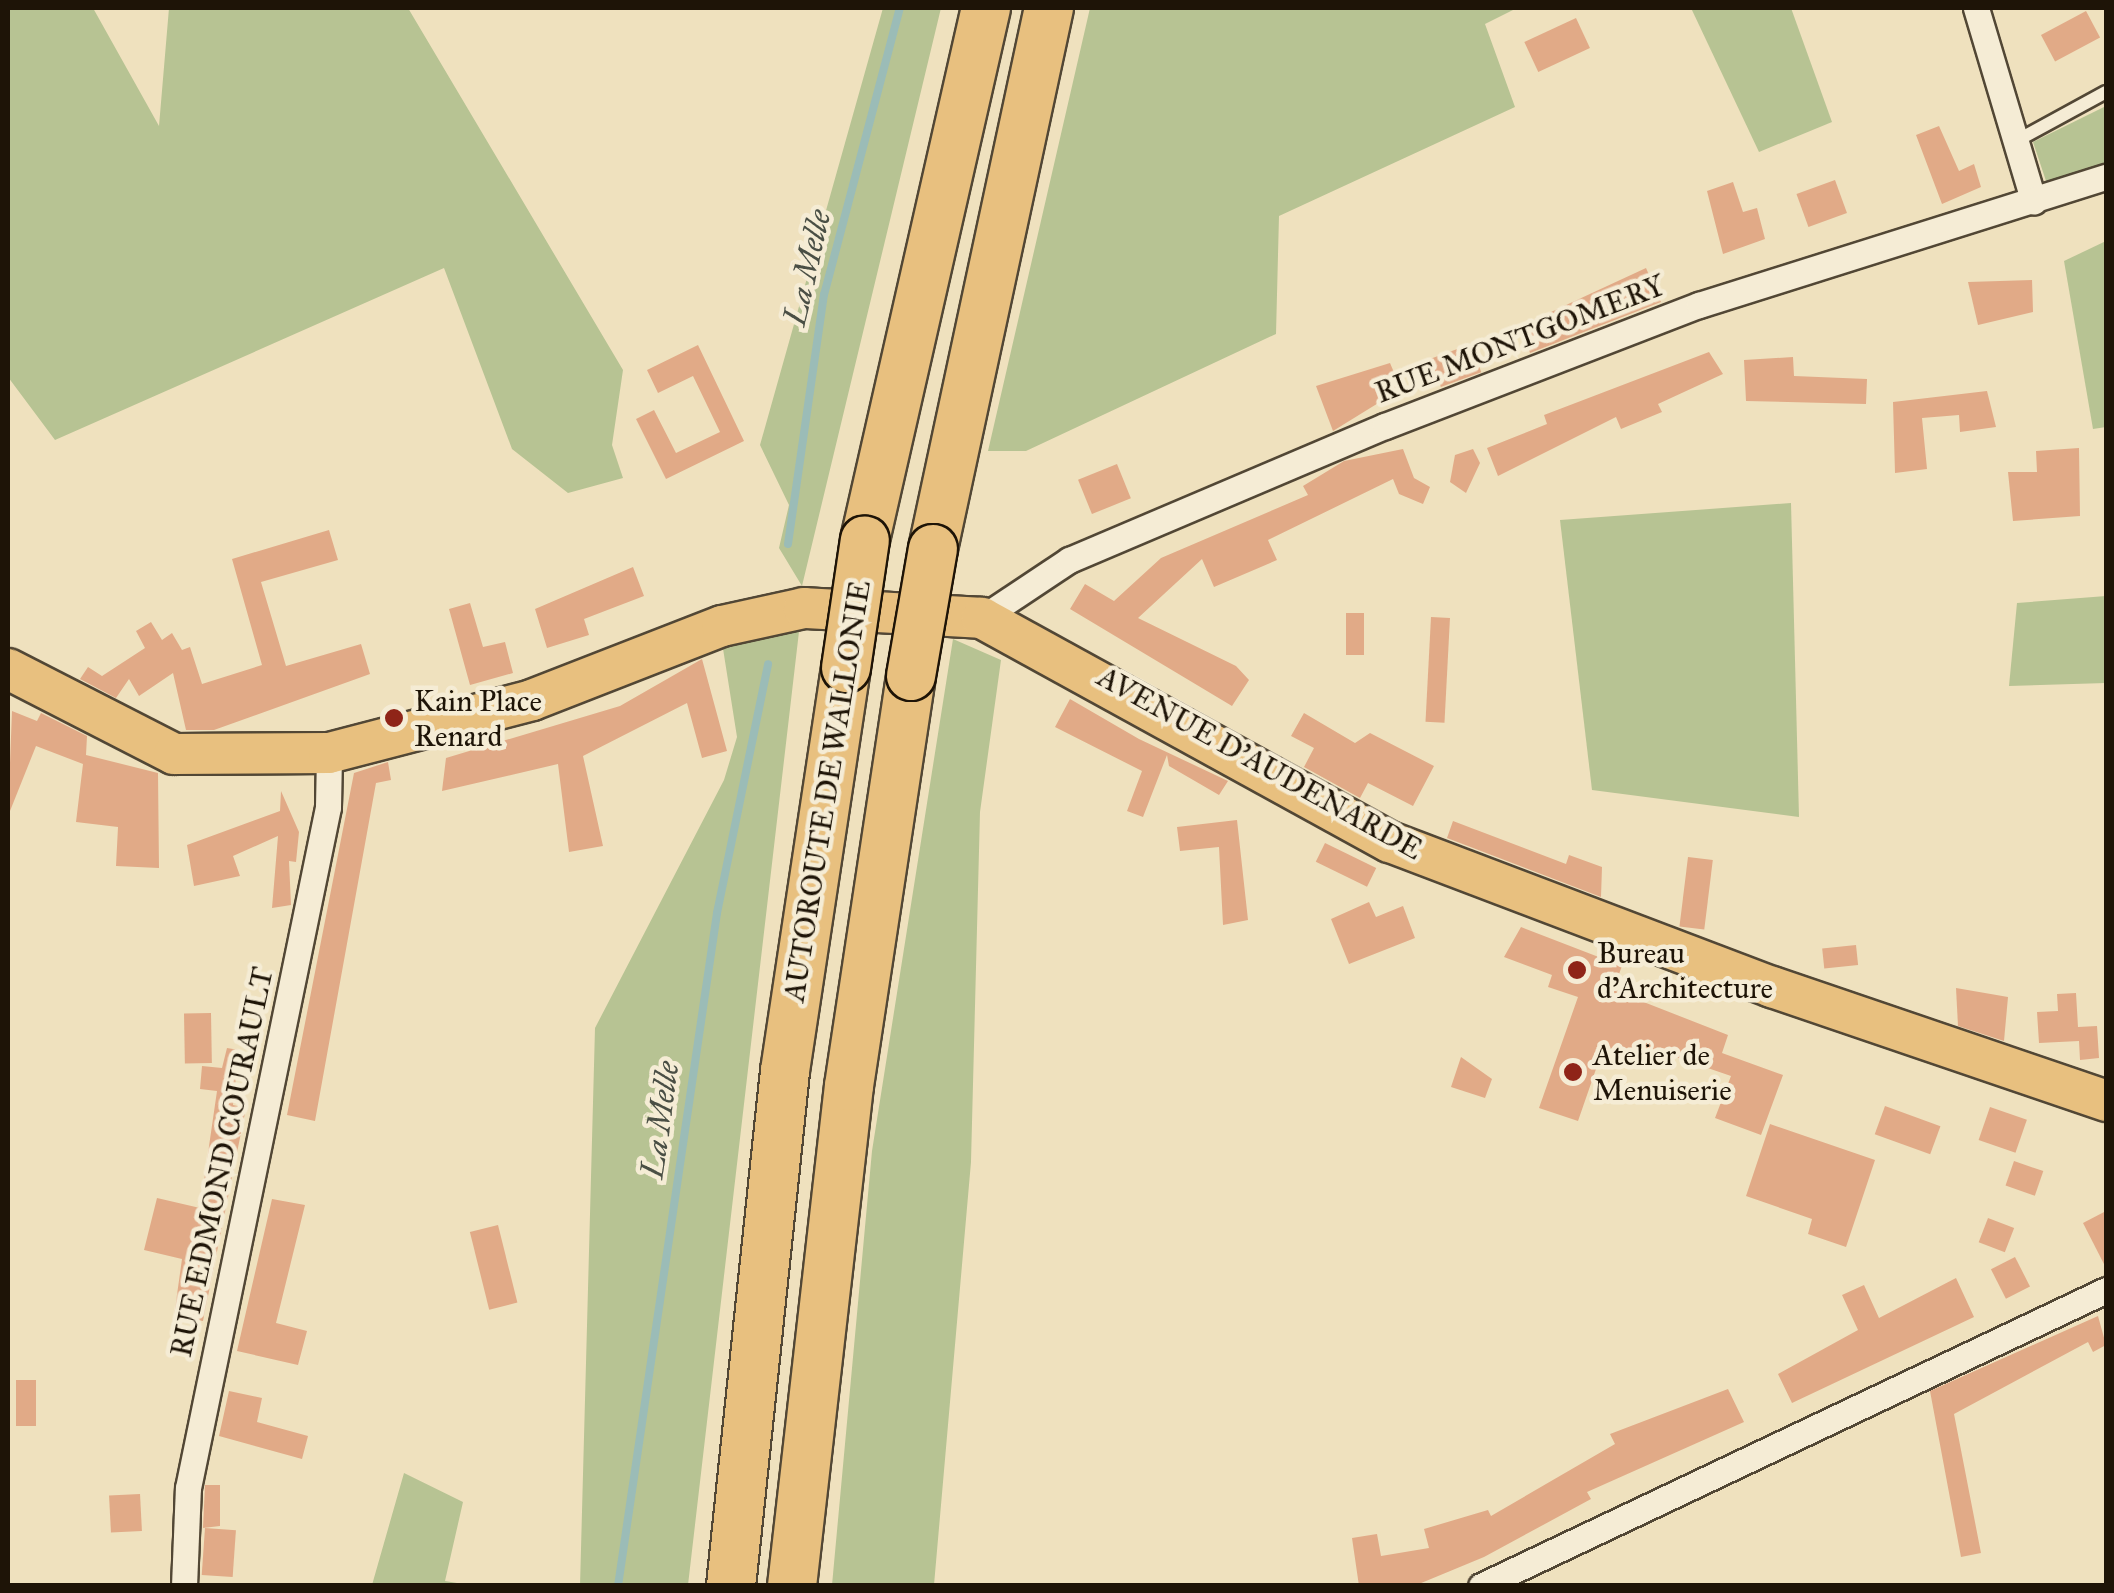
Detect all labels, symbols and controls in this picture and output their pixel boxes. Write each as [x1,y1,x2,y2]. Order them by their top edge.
water label: La Melle [776,207,840,329]
street label: RUE MONTGOMERY [1370,267,1670,411]
street label: AUTOROUTE DE WALLONIE [776,578,878,1004]
street label: AVENUE D'AUDENARDE [1091,659,1429,867]
place label: Kain Place Renard [414,683,542,754]
marker: Kain Place Renard [383,707,405,729]
place label: Bureau d'Architecture [1597,935,1773,1006]
marker: Bureau d'Architecture [1566,959,1588,981]
street label: RUE EDMOND COURAULT [163,964,281,1360]
place label: Atelier de Menuiserie [1593,1037,1732,1108]
water label: La Melle [634,1059,688,1181]
marker: Atelier de Menuiserie [1562,1061,1584,1083]

